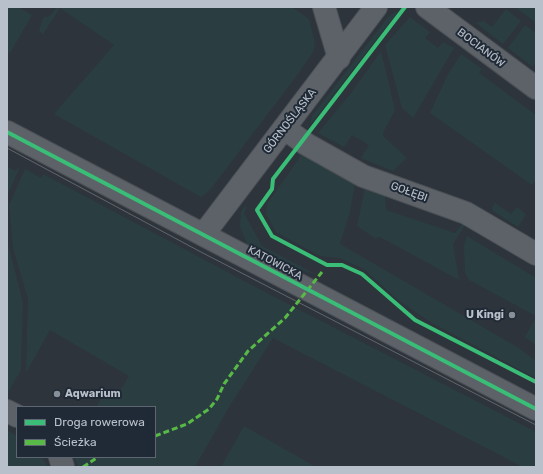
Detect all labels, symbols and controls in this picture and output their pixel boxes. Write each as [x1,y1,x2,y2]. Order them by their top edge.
street label: BOCIANÓW [455,26,507,70]
street label: GÓRNOŚLĄSKA [261,86,319,156]
street label: GOŁĘBI [389,179,429,205]
street label: KATOWICKA [245,243,305,283]
place label: U Kingi [466,308,504,322]
marker: U Kingi [507,310,517,320]
place label: Aqwarium [65,387,121,401]
marker: Aqwarium [52,389,62,399]
legend [16,406,156,458]
text: Droga rowerowa [54,415,145,429]
text: Ścieżka [54,435,97,449]

